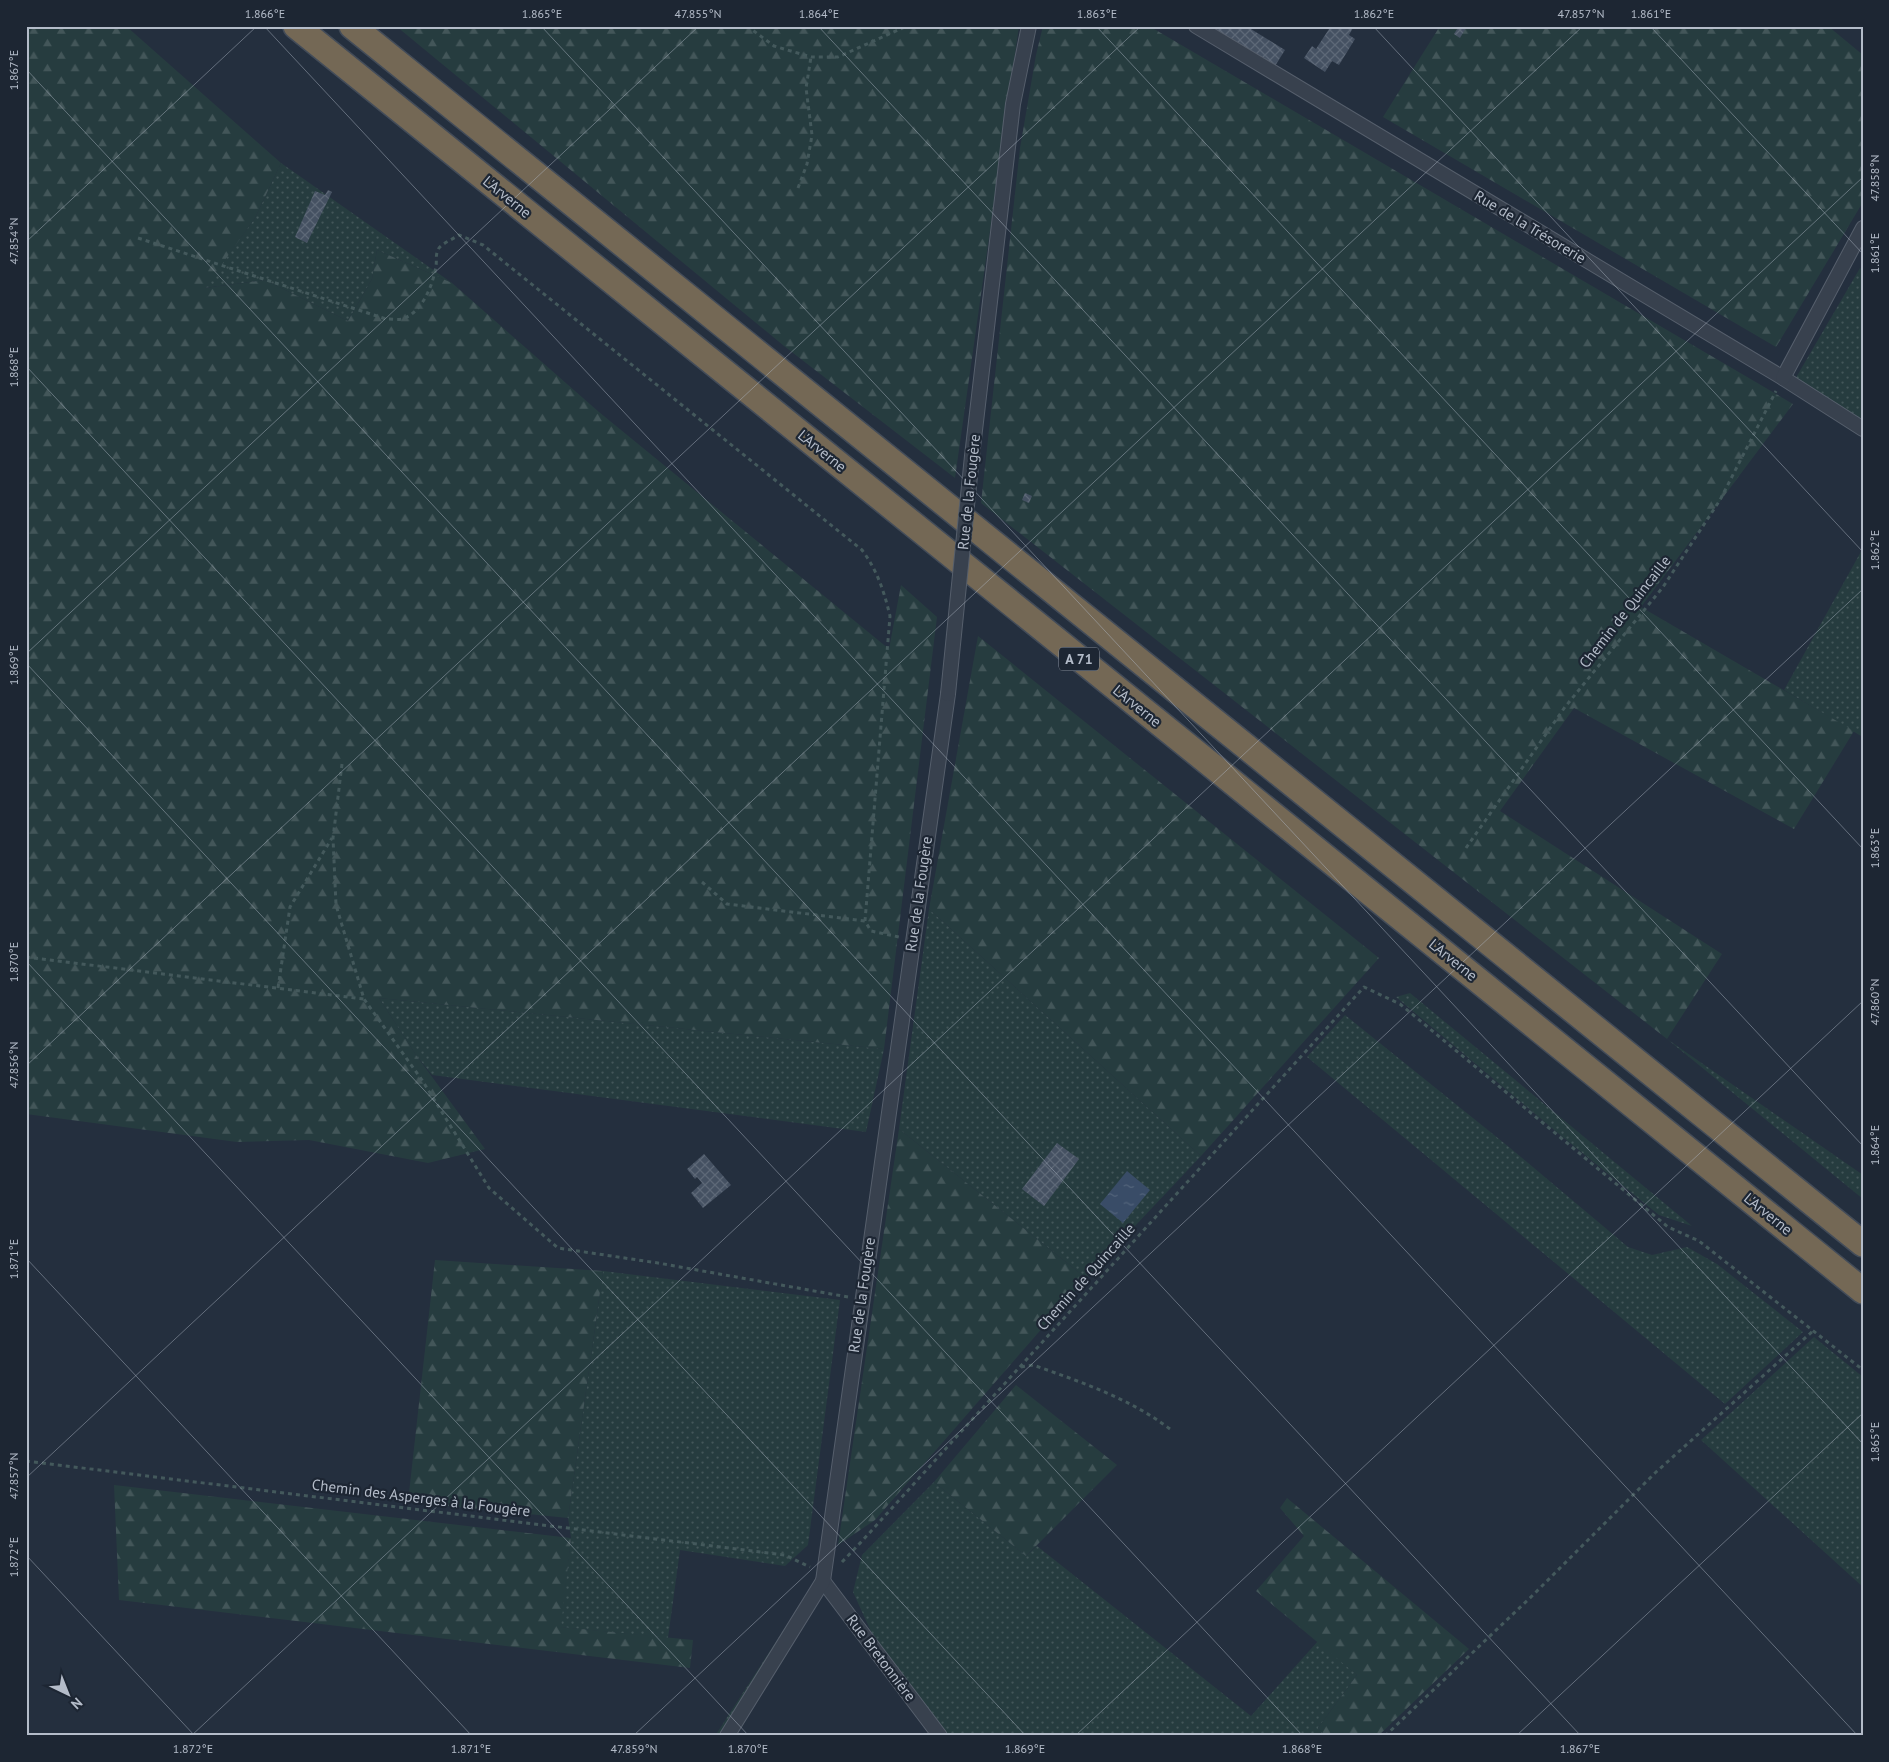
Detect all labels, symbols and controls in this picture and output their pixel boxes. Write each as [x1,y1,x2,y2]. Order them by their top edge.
text: 1.866°E [245,6,285,21]
text: 1.865°E [522,6,562,21]
text: 47.855°N [674,6,722,21]
text: 1.864°E [799,6,839,21]
text: 1.863°E [1077,6,1117,21]
text: 1.862°E [1354,6,1394,21]
text: 47.857°N [1557,6,1605,21]
text: 1.861°E [1631,6,1671,21]
text: 1.867°E [6,50,21,90]
text: 47.858°N [1867,154,1882,202]
street label: L'Arverne [479,171,535,222]
street label: Rue de la Trésorerie [1471,186,1590,267]
text: 47.854°N [6,217,21,265]
text: 1.861°E [1867,233,1882,273]
text: 1.868°E [6,347,21,387]
street label: L'Arverne [794,425,850,476]
street label: Rue de la Fougère [953,433,984,551]
text: 1.862°E [1867,530,1882,570]
street label: Chemin de Quincaille [1575,552,1674,672]
text: 1.869°E [6,645,21,685]
road number: A 71 [1059,648,1099,671]
street label: L'Arverne [1109,680,1165,731]
text: 1.863°E [1867,828,1882,868]
street label: Rue de la Fougère [901,835,936,953]
street label: L'Arverne [1425,934,1481,985]
text: 1.870°E [6,942,21,982]
text: 47.860°N [1867,978,1882,1026]
text: 47.856°N [6,1041,21,1089]
text: 1.864°E [1867,1125,1882,1165]
street label: L'Arverne [1740,1188,1796,1239]
street label: Chemin de Quincaille [1033,1219,1139,1334]
street label: Rue de la Fougère [844,1236,879,1354]
text: 1.871°E [6,1239,21,1279]
text: 1.865°E [1867,1422,1882,1462]
text: 47.857°N [6,1452,21,1500]
street label: Chemin des Asperges à la Fougère [311,1475,531,1520]
text: 1.872°E [6,1537,21,1577]
street label: Rue Bretonnière [843,1611,920,1705]
north arrow [42,1670,92,1720]
text: N [67,1694,86,1713]
text: 1.872°E [173,1741,213,1756]
text: 1.871°E [451,1741,491,1756]
text: 47.859°N [610,1741,658,1756]
text: 1.870°E [728,1741,768,1756]
text: 1.869°E [1005,1741,1045,1756]
text: 1.868°E [1282,1741,1322,1756]
text: 1.867°E [1560,1741,1600,1756]

